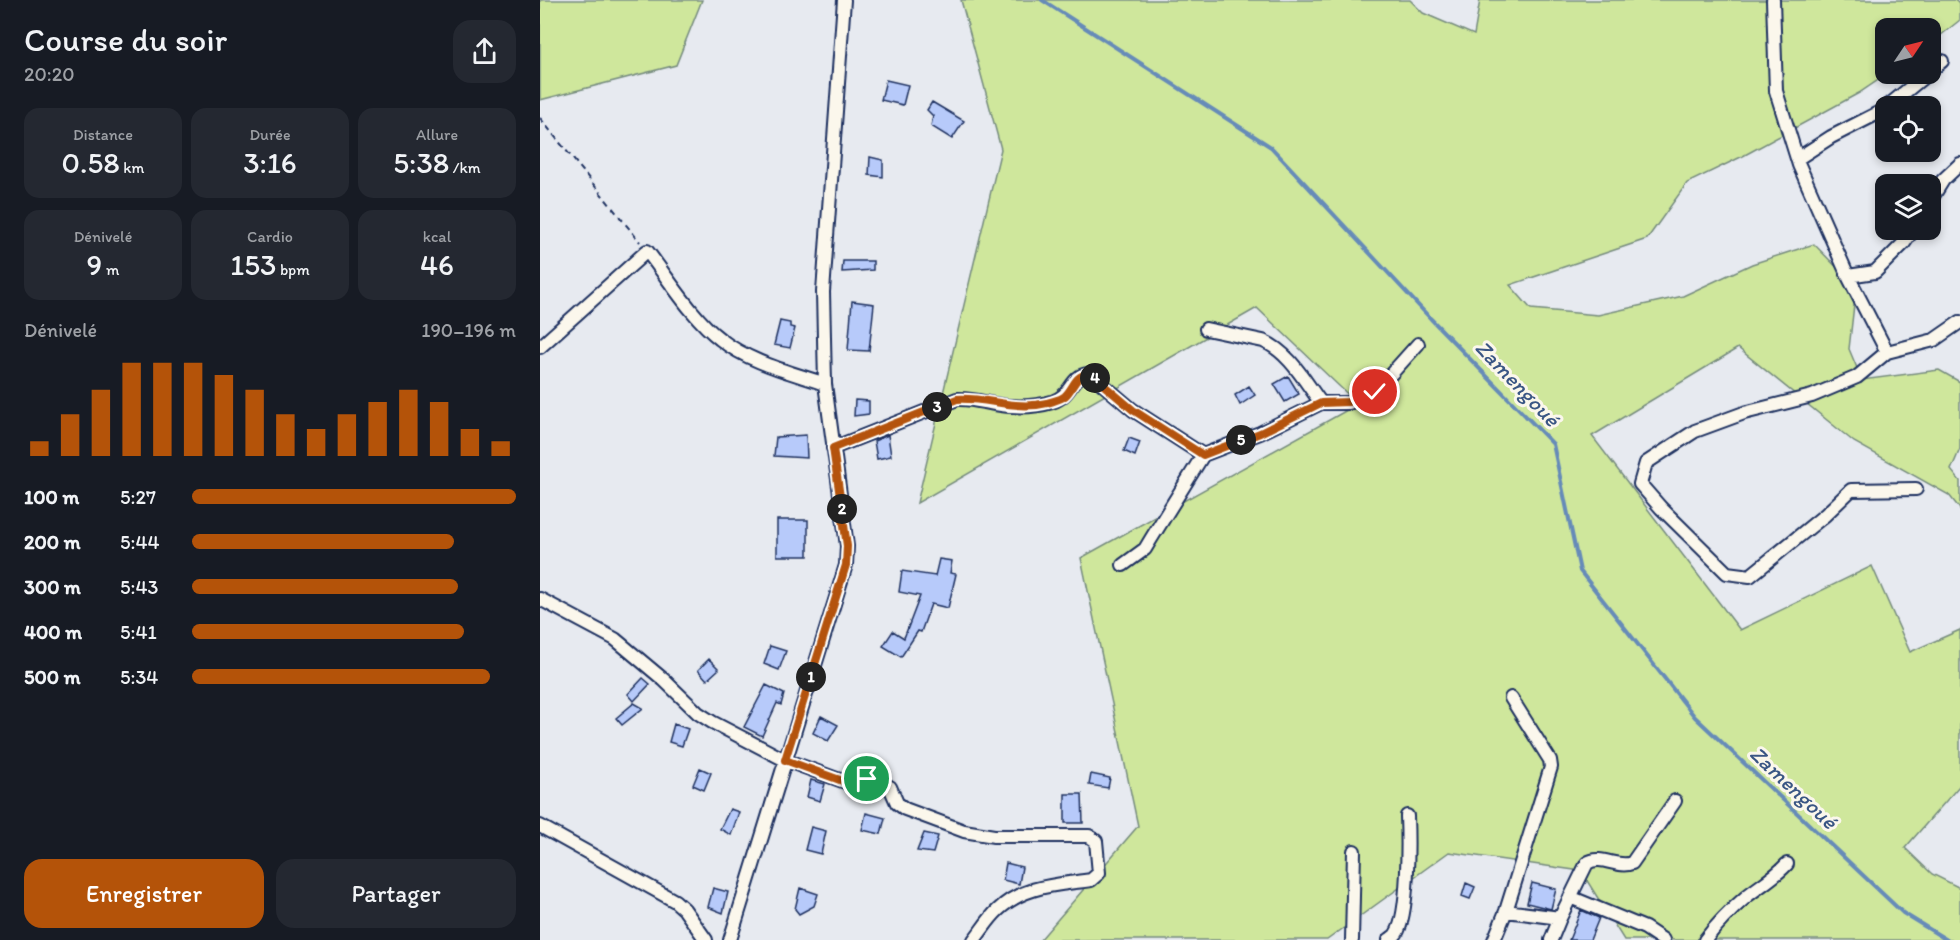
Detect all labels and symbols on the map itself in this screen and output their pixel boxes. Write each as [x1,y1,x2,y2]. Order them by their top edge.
north arrow [1875,18,1941,84]
water label: Zamengoué [1470,334,1567,433]
pin: 4 [1080,363,1110,393]
pin [1349,366,1400,417]
pin: 3 [922,392,952,422]
pin: 5 [1226,425,1256,455]
pin: 2 [827,494,857,524]
pin: 1 [796,662,826,692]
water label: Zamengoué [1744,740,1844,836]
pin [841,753,892,804]

